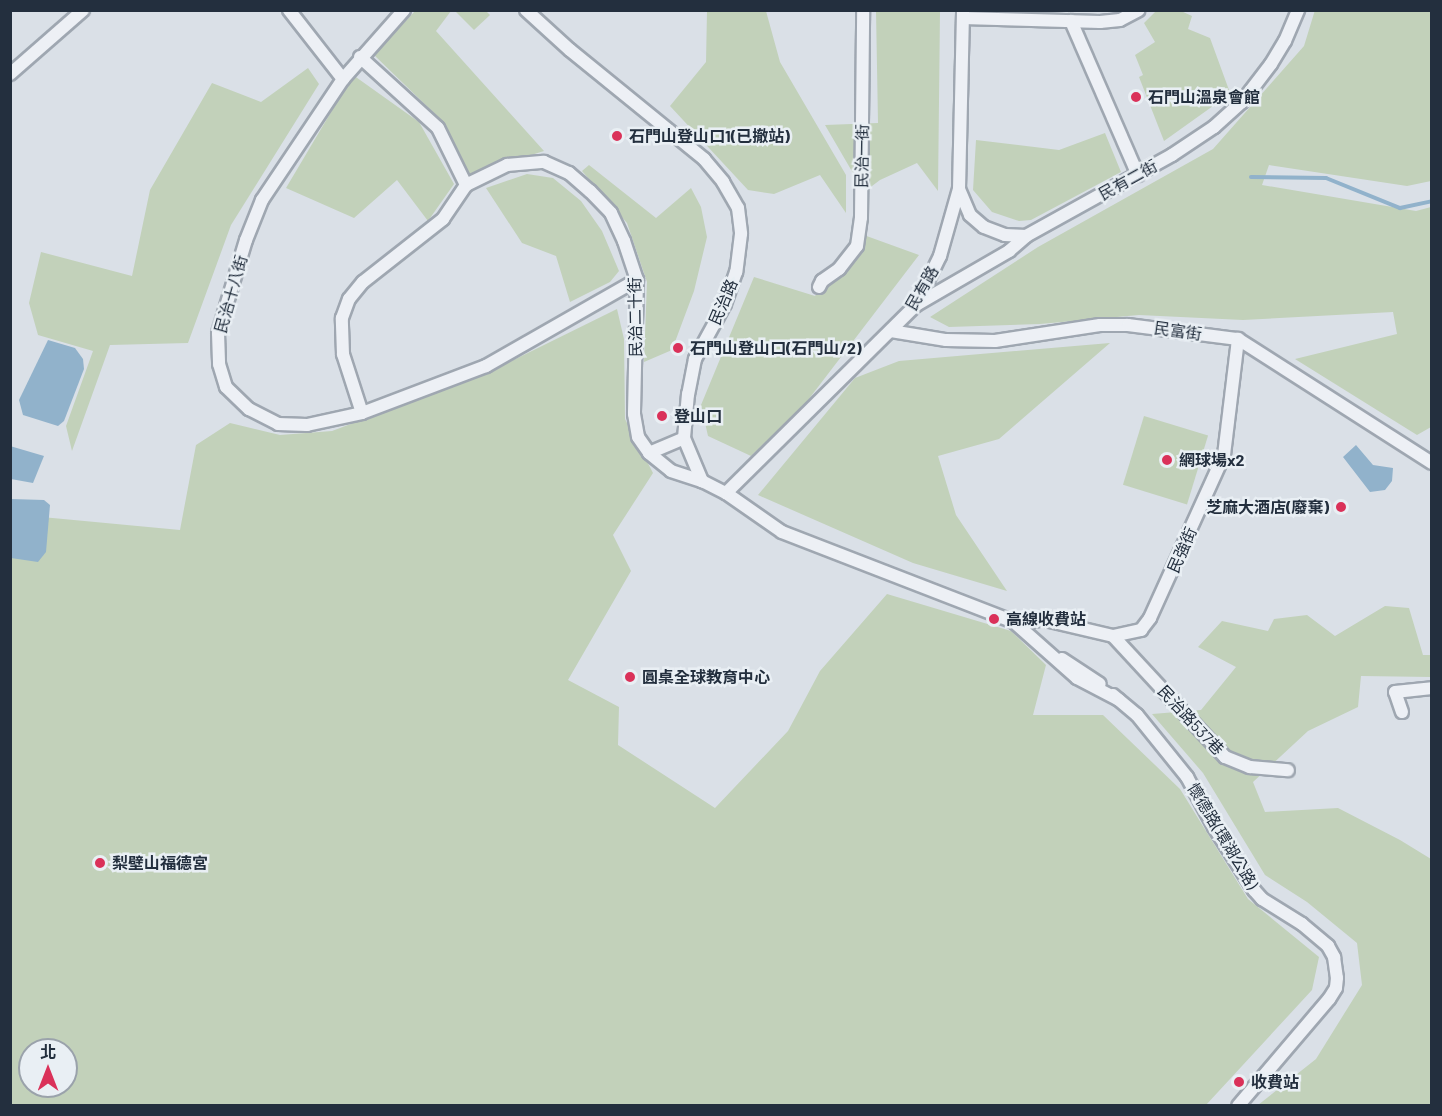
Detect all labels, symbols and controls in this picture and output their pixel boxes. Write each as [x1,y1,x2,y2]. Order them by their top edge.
place label: 石門山溫泉會館 [1148,87,1260,107]
marker: 石門山溫泉會館 [1129,90,1143,104]
street label: 民治一街 [852,124,872,188]
place label: 石門山登山口1(已撤站) [629,126,790,146]
marker: 石門山登山口1(已撤站) [610,129,624,143]
street label: 民有二街 [1095,156,1161,204]
street label: 民治十八街 [211,253,251,335]
street label: 民有路 [902,262,942,314]
street label: 民治路 [705,276,741,328]
street label: 民治二十街 [625,277,645,357]
street label: 民富街 [1153,318,1203,344]
place label: 石門山登山口(石門山/2) [690,338,862,358]
marker: 石門山登山口(石門山/2) [671,341,685,355]
place label: 登山口 [674,406,722,426]
marker: 登山口 [655,409,669,423]
place label: 網球場x2 [1179,450,1245,470]
marker: 網球場x2 [1160,453,1174,467]
place label: 芝麻大酒店(廢棄) [1206,497,1329,517]
marker: 芝麻大酒店(廢棄) [1334,500,1348,514]
street label: 民強街 [1163,524,1201,576]
place label: 高線收費站 [1006,609,1086,629]
marker: 高線收費站 [987,612,1001,626]
place label: 圓桌全球教育中心 [642,667,770,687]
marker: 圓桌全球教育中心 [623,670,637,684]
street label: 民治路537巷 [1154,681,1228,759]
street label: 懷德路(環湖公路) [1184,779,1262,893]
place label: 梨壁山福德宮 [112,853,208,873]
marker: 梨壁山福德宮 [93,856,107,870]
north arrow [18,1038,78,1098]
text: 北 [40,1042,56,1061]
place label: 收費站 [1251,1072,1299,1092]
marker: 收費站 [1232,1075,1246,1089]

